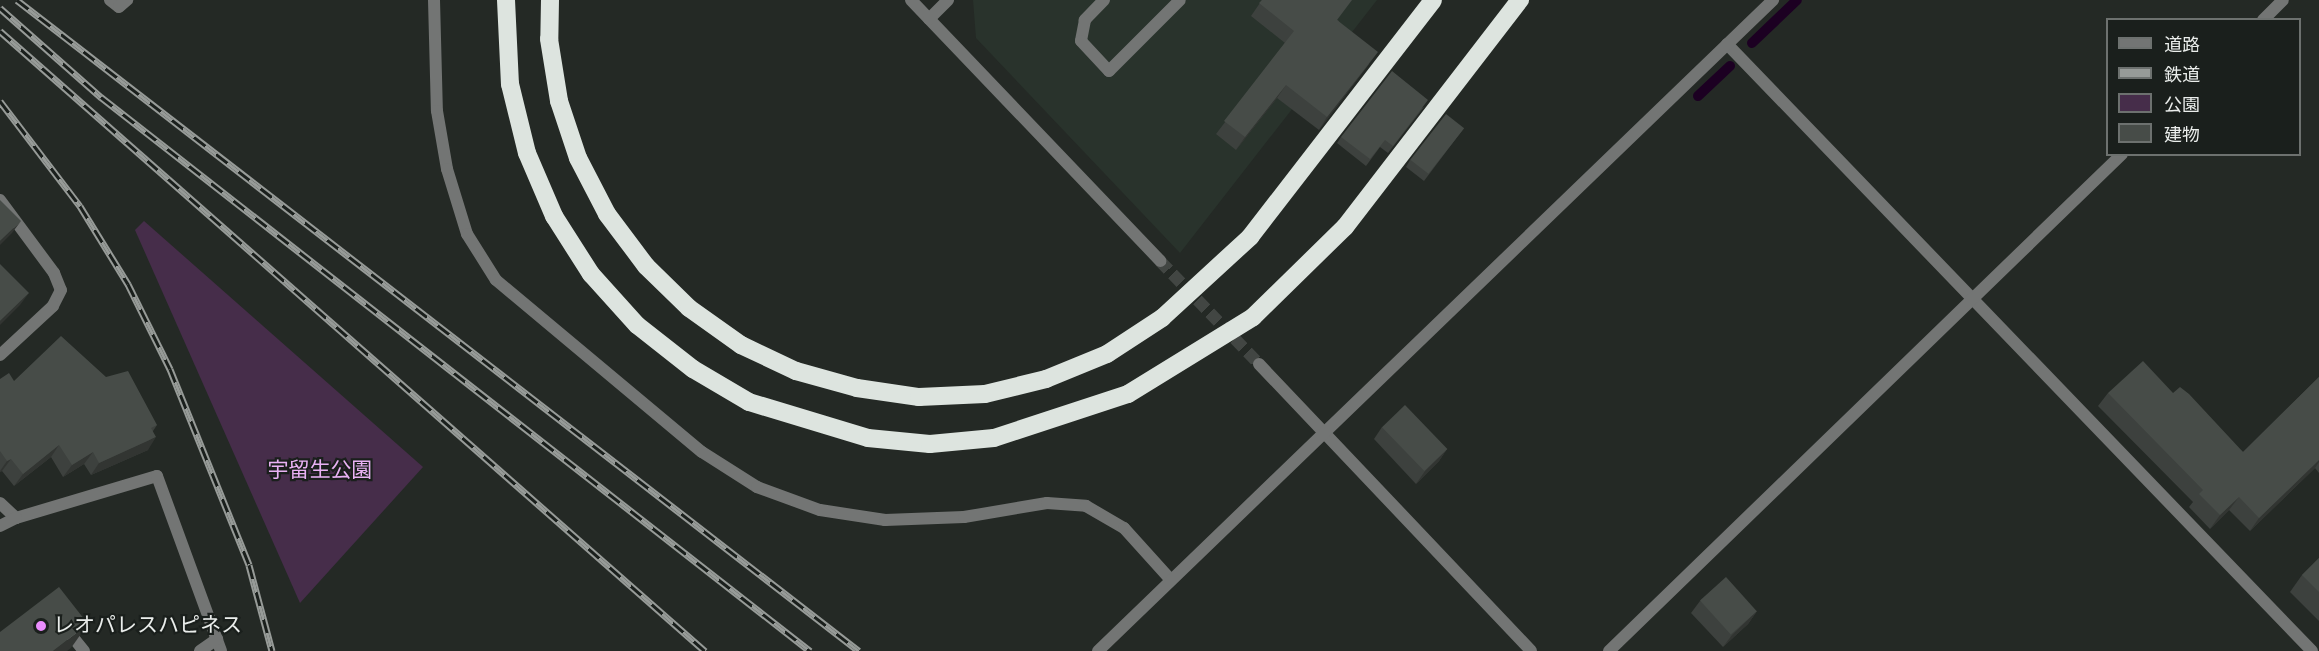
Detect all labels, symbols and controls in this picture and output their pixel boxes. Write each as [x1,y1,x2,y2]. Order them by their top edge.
legend [2106,18,2301,156]
text: 道路 [2164,34,2200,56]
text: 鉄道 [2164,64,2200,86]
text: 公園 [2164,94,2200,116]
text: 建物 [2164,124,2200,146]
park label: 宇留生公園 [268,458,372,484]
place label: レオパレスハピネス [53,613,242,639]
marker: レオパレスハピネス [34,619,48,633]

